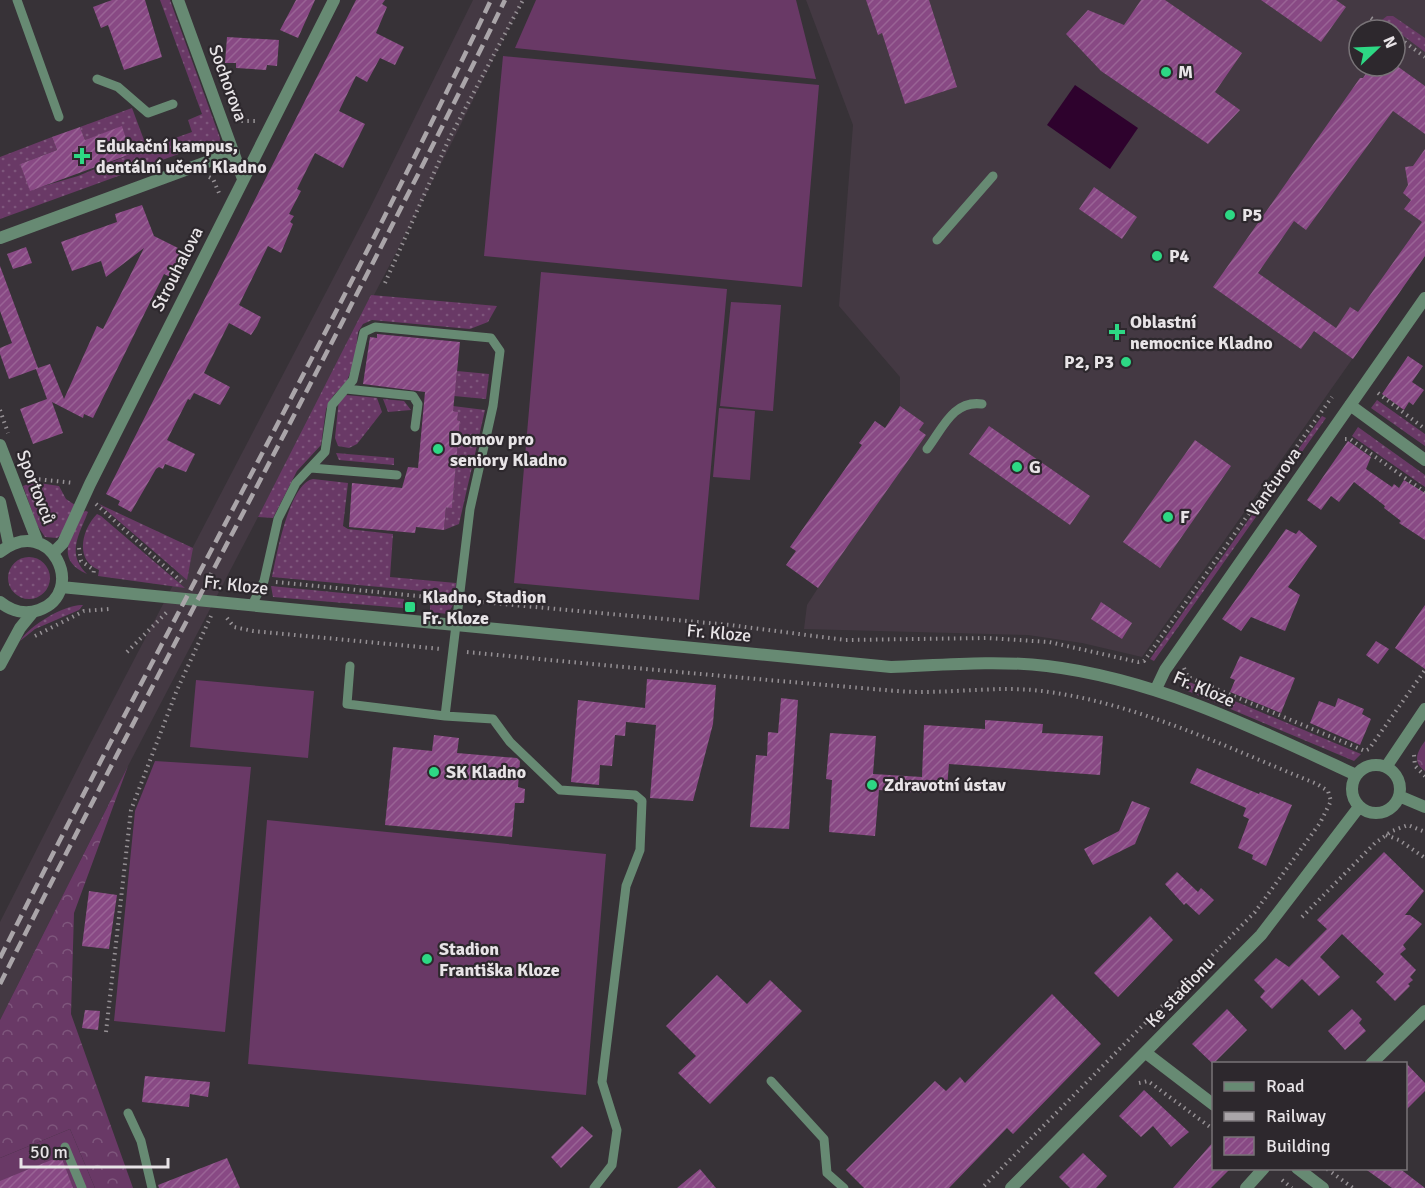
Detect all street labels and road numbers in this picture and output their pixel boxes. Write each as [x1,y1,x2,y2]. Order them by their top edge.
street label: Sochorova [204,42,252,124]
street label: Strouhalova [146,223,208,315]
street label: Vančurova [1242,443,1306,521]
street label: Sportovců [12,447,60,527]
street label: Fr. Kloze [203,571,269,599]
street label: Fr. Kloze [686,619,752,647]
street label: Fr. Kloze [1170,666,1238,712]
street label: Ke stadionu [1141,952,1219,1032]

